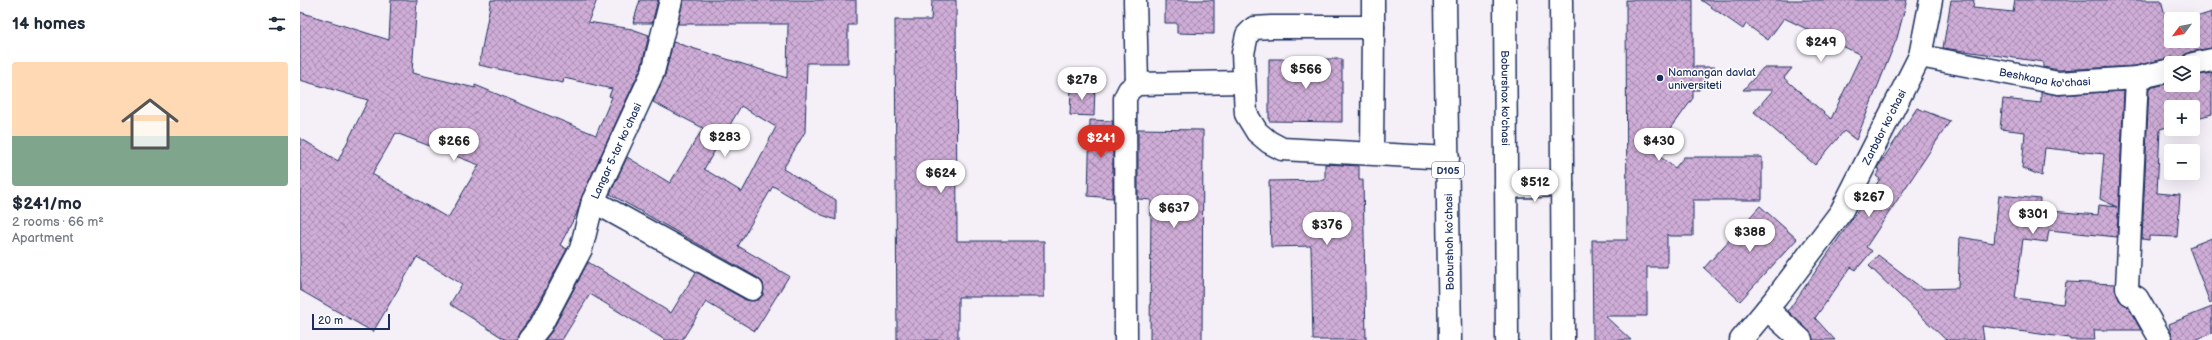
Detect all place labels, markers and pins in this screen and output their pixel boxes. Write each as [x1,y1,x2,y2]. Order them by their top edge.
pin: $249 [1797,29,1845,63]
pin: $566 [1282,56,1330,90]
place label: Namangan davlat universiteti [1668,66,1756,92]
pin: $278 [1058,67,1106,101]
marker: Namangan davlat universiteti [1655,73,1665,83]
pin: $283 [701,124,749,158]
pin: $241 [1077,125,1125,159]
pin: $266 [430,128,478,162]
pin: $430 [1635,128,1683,162]
pin: $624 [917,160,965,194]
pin: $512 [1511,169,1559,203]
pin: $267 [1845,184,1893,218]
pin: $637 [1150,195,1198,229]
pin: $301 [2009,201,2057,235]
pin: $376 [1303,212,1351,246]
pin: $388 [1726,219,1774,253]

